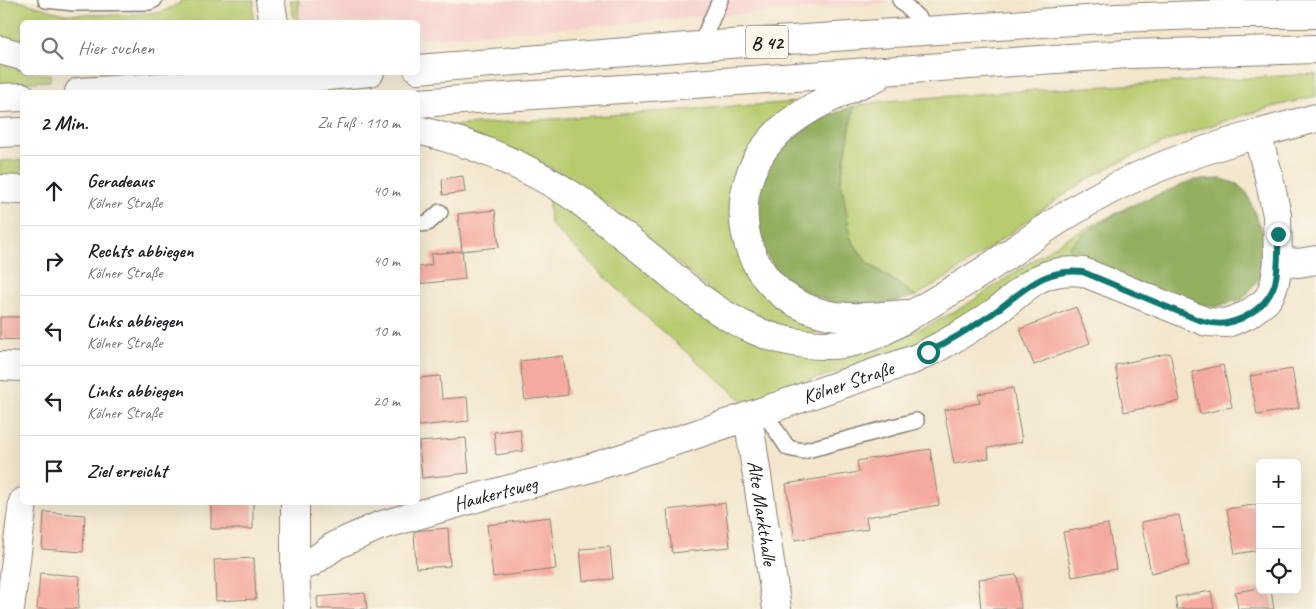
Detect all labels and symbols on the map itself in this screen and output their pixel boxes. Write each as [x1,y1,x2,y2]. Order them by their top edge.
road number: B 42 [746,26,788,58]
route end [1267,223,1290,246]
route start [917,341,940,364]
street label: Kölner Straße [799,355,898,410]
street label: Alte Markthalle [742,459,782,569]
street label: Haukertsweg [450,470,542,517]

